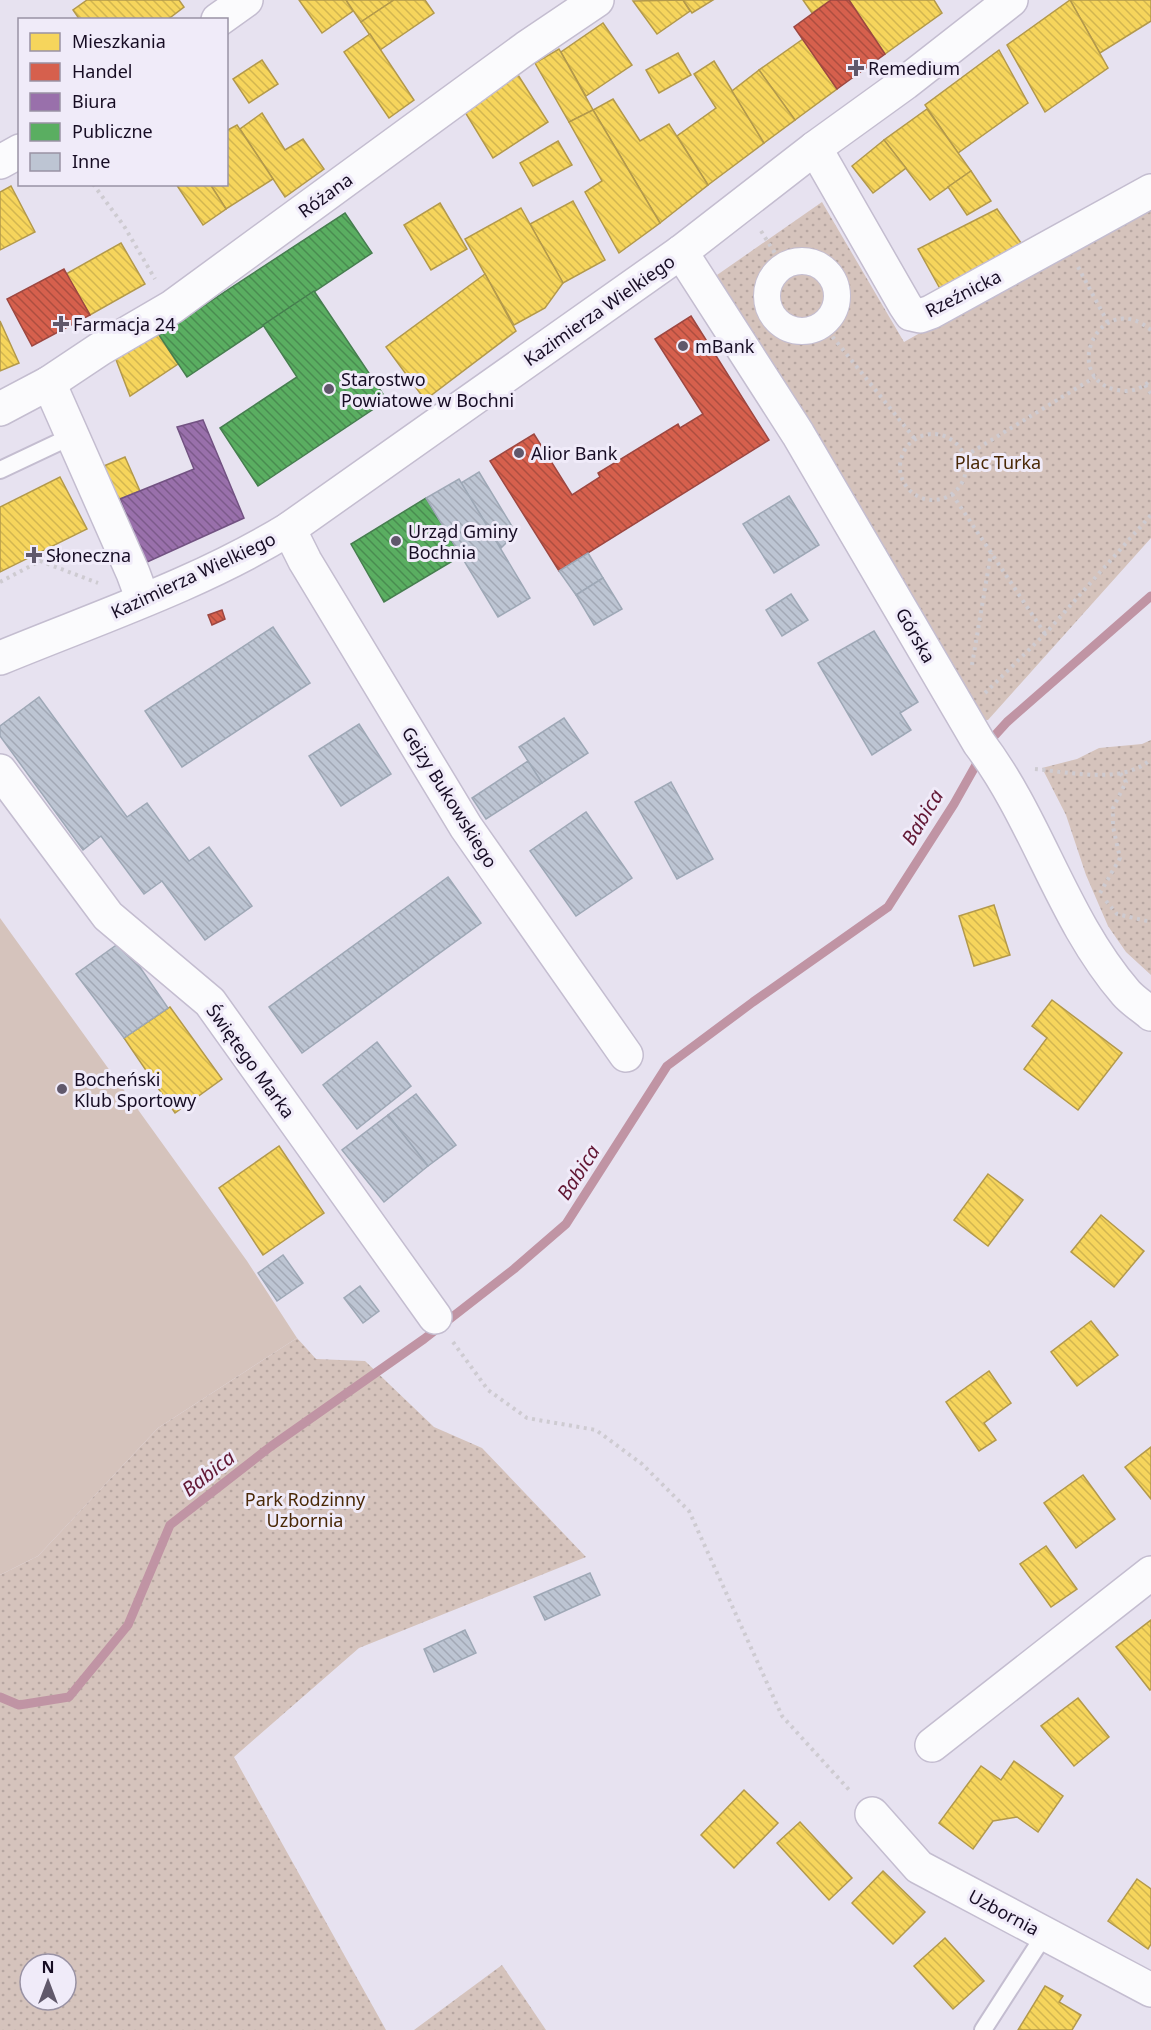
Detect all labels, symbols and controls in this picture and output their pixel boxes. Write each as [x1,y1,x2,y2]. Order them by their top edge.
legend [18,18,228,186]
text: Mieszkania [72,29,166,53]
place label: Remedium [868,56,960,80]
text: Handel [72,59,132,83]
marker: Remedium [849,61,863,75]
text: Biura [72,89,117,113]
text: Publiczne [72,119,153,143]
text: Inne [72,149,111,173]
street label: Różana [293,167,357,223]
street label: Kazimierza Wielkiego [519,249,679,371]
street label: Rzeźnicka [921,264,1005,322]
place label: Farmacja 24 [73,312,175,336]
marker: Farmacja 24 [54,317,68,331]
place label: mBank [695,334,755,358]
marker: mBank [676,339,690,353]
place label: Starostwo Powiatowe w Bochni [341,367,514,412]
marker: Starostwo Powiatowe w Bochni [322,382,336,396]
place label: Alior Bank [531,441,618,465]
marker: Alior Bank [512,446,526,460]
park label: Plac Turka [955,450,1041,474]
place label: Urząd Gminy Bochnia [408,519,519,564]
street label: Kazimierza Wielkiego [107,526,279,624]
marker: Urząd Gminy Bochnia [389,534,403,548]
place label: Słoneczna [46,543,131,567]
marker: Słoneczna [27,548,41,562]
street label: Górska [891,603,941,667]
street label: Gejzy Bukowskiego [397,722,503,872]
water label: Babica [895,784,949,850]
street label: Świętego Marka [201,999,301,1123]
place label: Bocheński Klub Sportowy [74,1067,197,1112]
marker: Bocheński Klub Sportowy [55,1082,69,1096]
water label: Babica [550,1139,606,1205]
water label: Babica [176,1444,240,1502]
park label: Park Rodzinny Uzbornia [245,1487,366,1532]
street label: Uzbornia [964,1883,1044,1941]
north arrow [18,1952,78,2012]
text: N [41,1956,55,1978]

